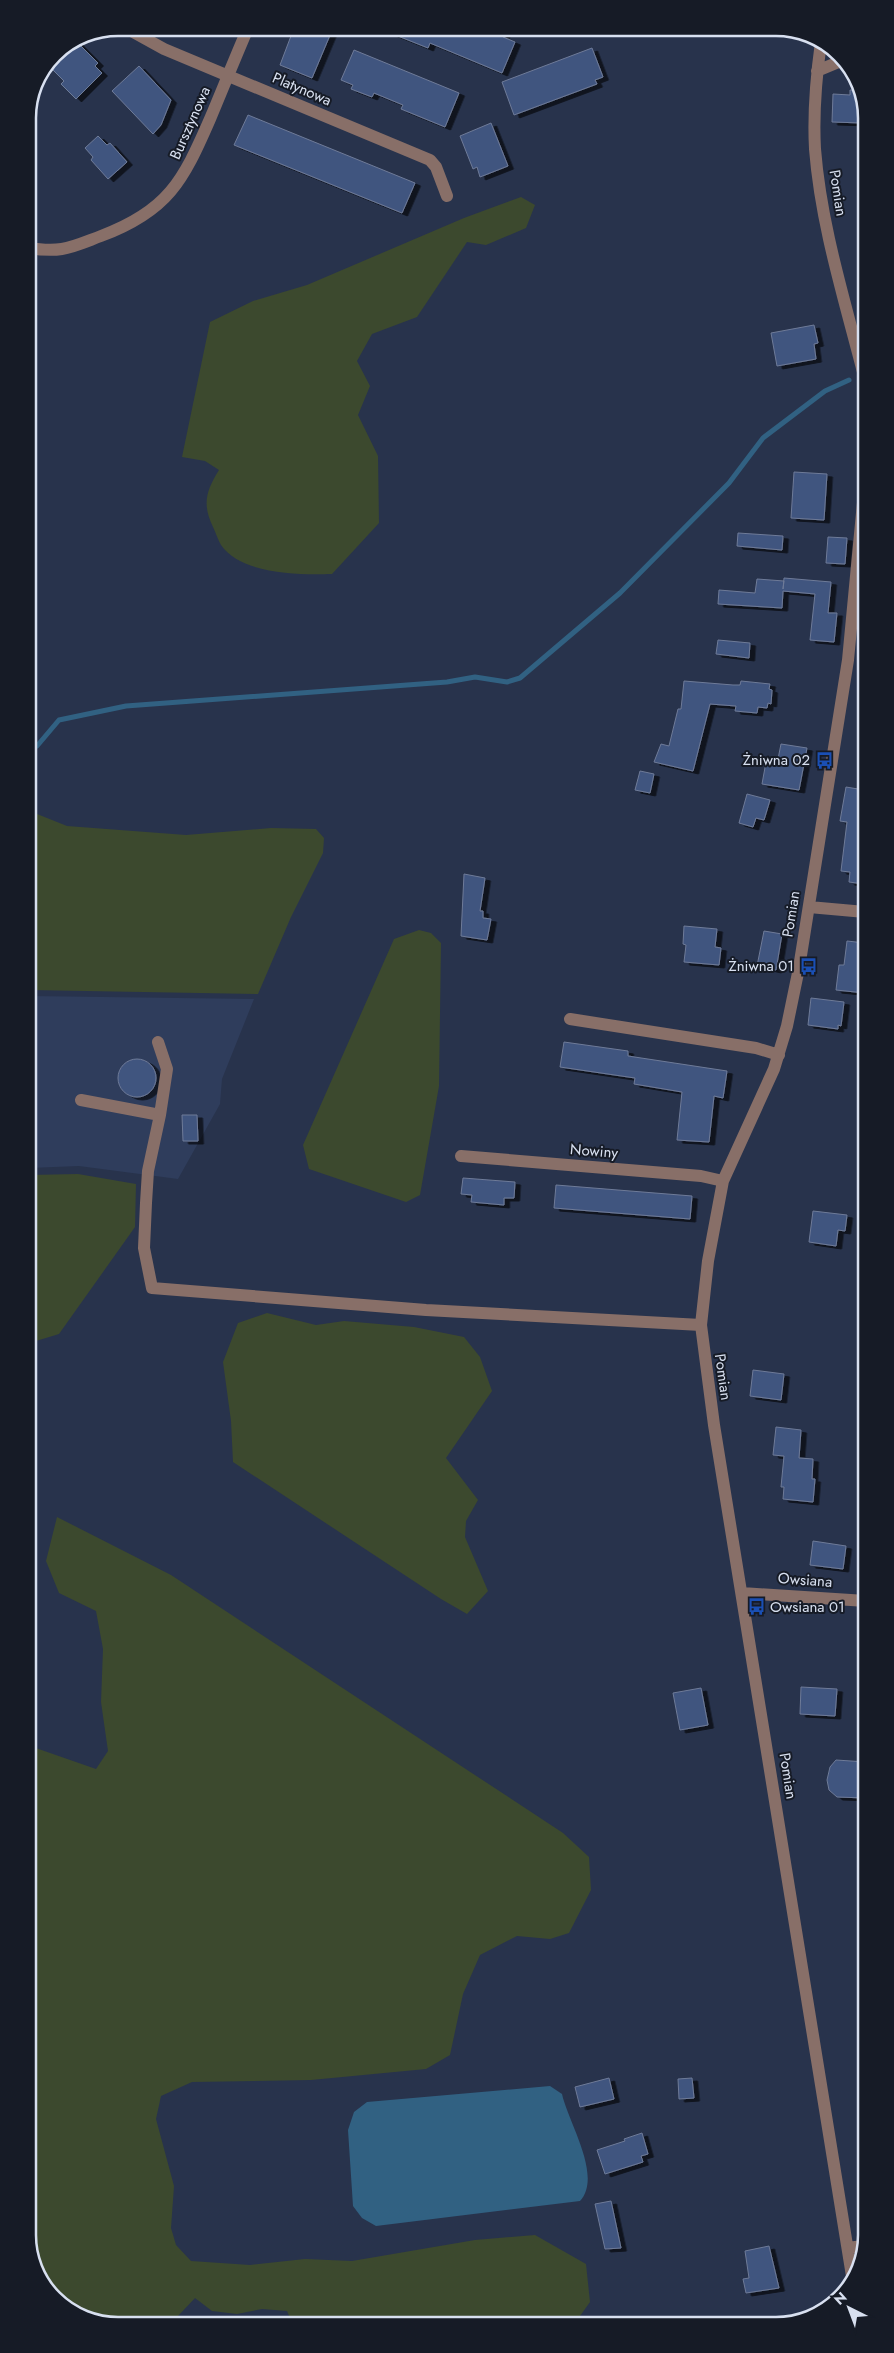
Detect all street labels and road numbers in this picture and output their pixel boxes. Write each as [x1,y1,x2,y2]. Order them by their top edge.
street label: Platynowa [269,67,335,111]
street label: Bursztynowa [164,83,216,163]
street label: Pomian [823,168,853,218]
street label: Pomian [776,889,806,939]
street label: Nowiny [569,1138,619,1164]
street label: Pomian [709,1352,737,1402]
street label: Owsiana [777,1567,833,1593]
street label: Pomian [773,1751,803,1801]

